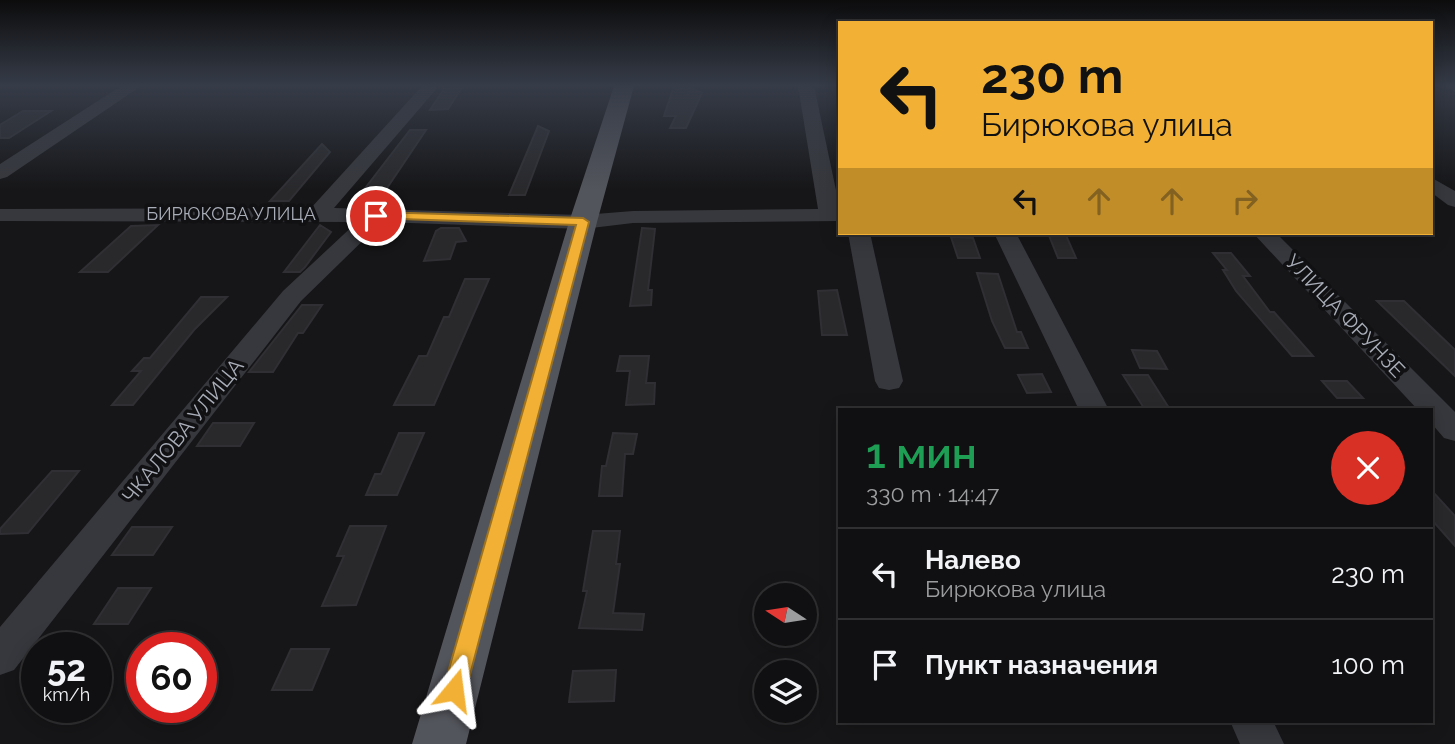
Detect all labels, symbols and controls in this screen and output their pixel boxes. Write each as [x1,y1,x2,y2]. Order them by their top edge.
text: 230 m [981,47,1123,104]
icon: left [866,49,957,140]
text: Бирюкова улица [981,106,1233,143]
icon: left [1007,182,1045,220]
icon: ahead [1080,182,1118,220]
icon: ahead [1153,182,1191,220]
icon: right [1226,182,1264,220]
pin [346,186,406,246]
icon: arrive [357,197,395,235]
street label: БИРЮКОВА УЛИЦА [146,203,316,224]
street label: УЛИЦА ФРУНЗЕ [1280,249,1410,382]
street label: ЧКАЛОВА УЛИЦА [117,353,248,508]
text: 1 мин [866,429,977,478]
button: close [1331,431,1405,505]
text: 330 m · 14:47 [866,480,999,507]
text: Налево [925,545,1021,575]
icon: left [866,555,904,593]
text: 230 m [1331,559,1405,589]
text: Бирюкова улица [925,575,1106,602]
north arrow [754,583,817,646]
map controls [754,583,817,723]
speed limit sign: 60 [126,632,217,723]
icon: arrive [866,646,904,684]
text: 52 [47,648,86,689]
text: Пункт назначения [925,650,1158,680]
text: 100 m [1332,650,1405,680]
position arrow [417,653,491,727]
button: layers [754,660,817,723]
text: km/h [43,684,90,705]

